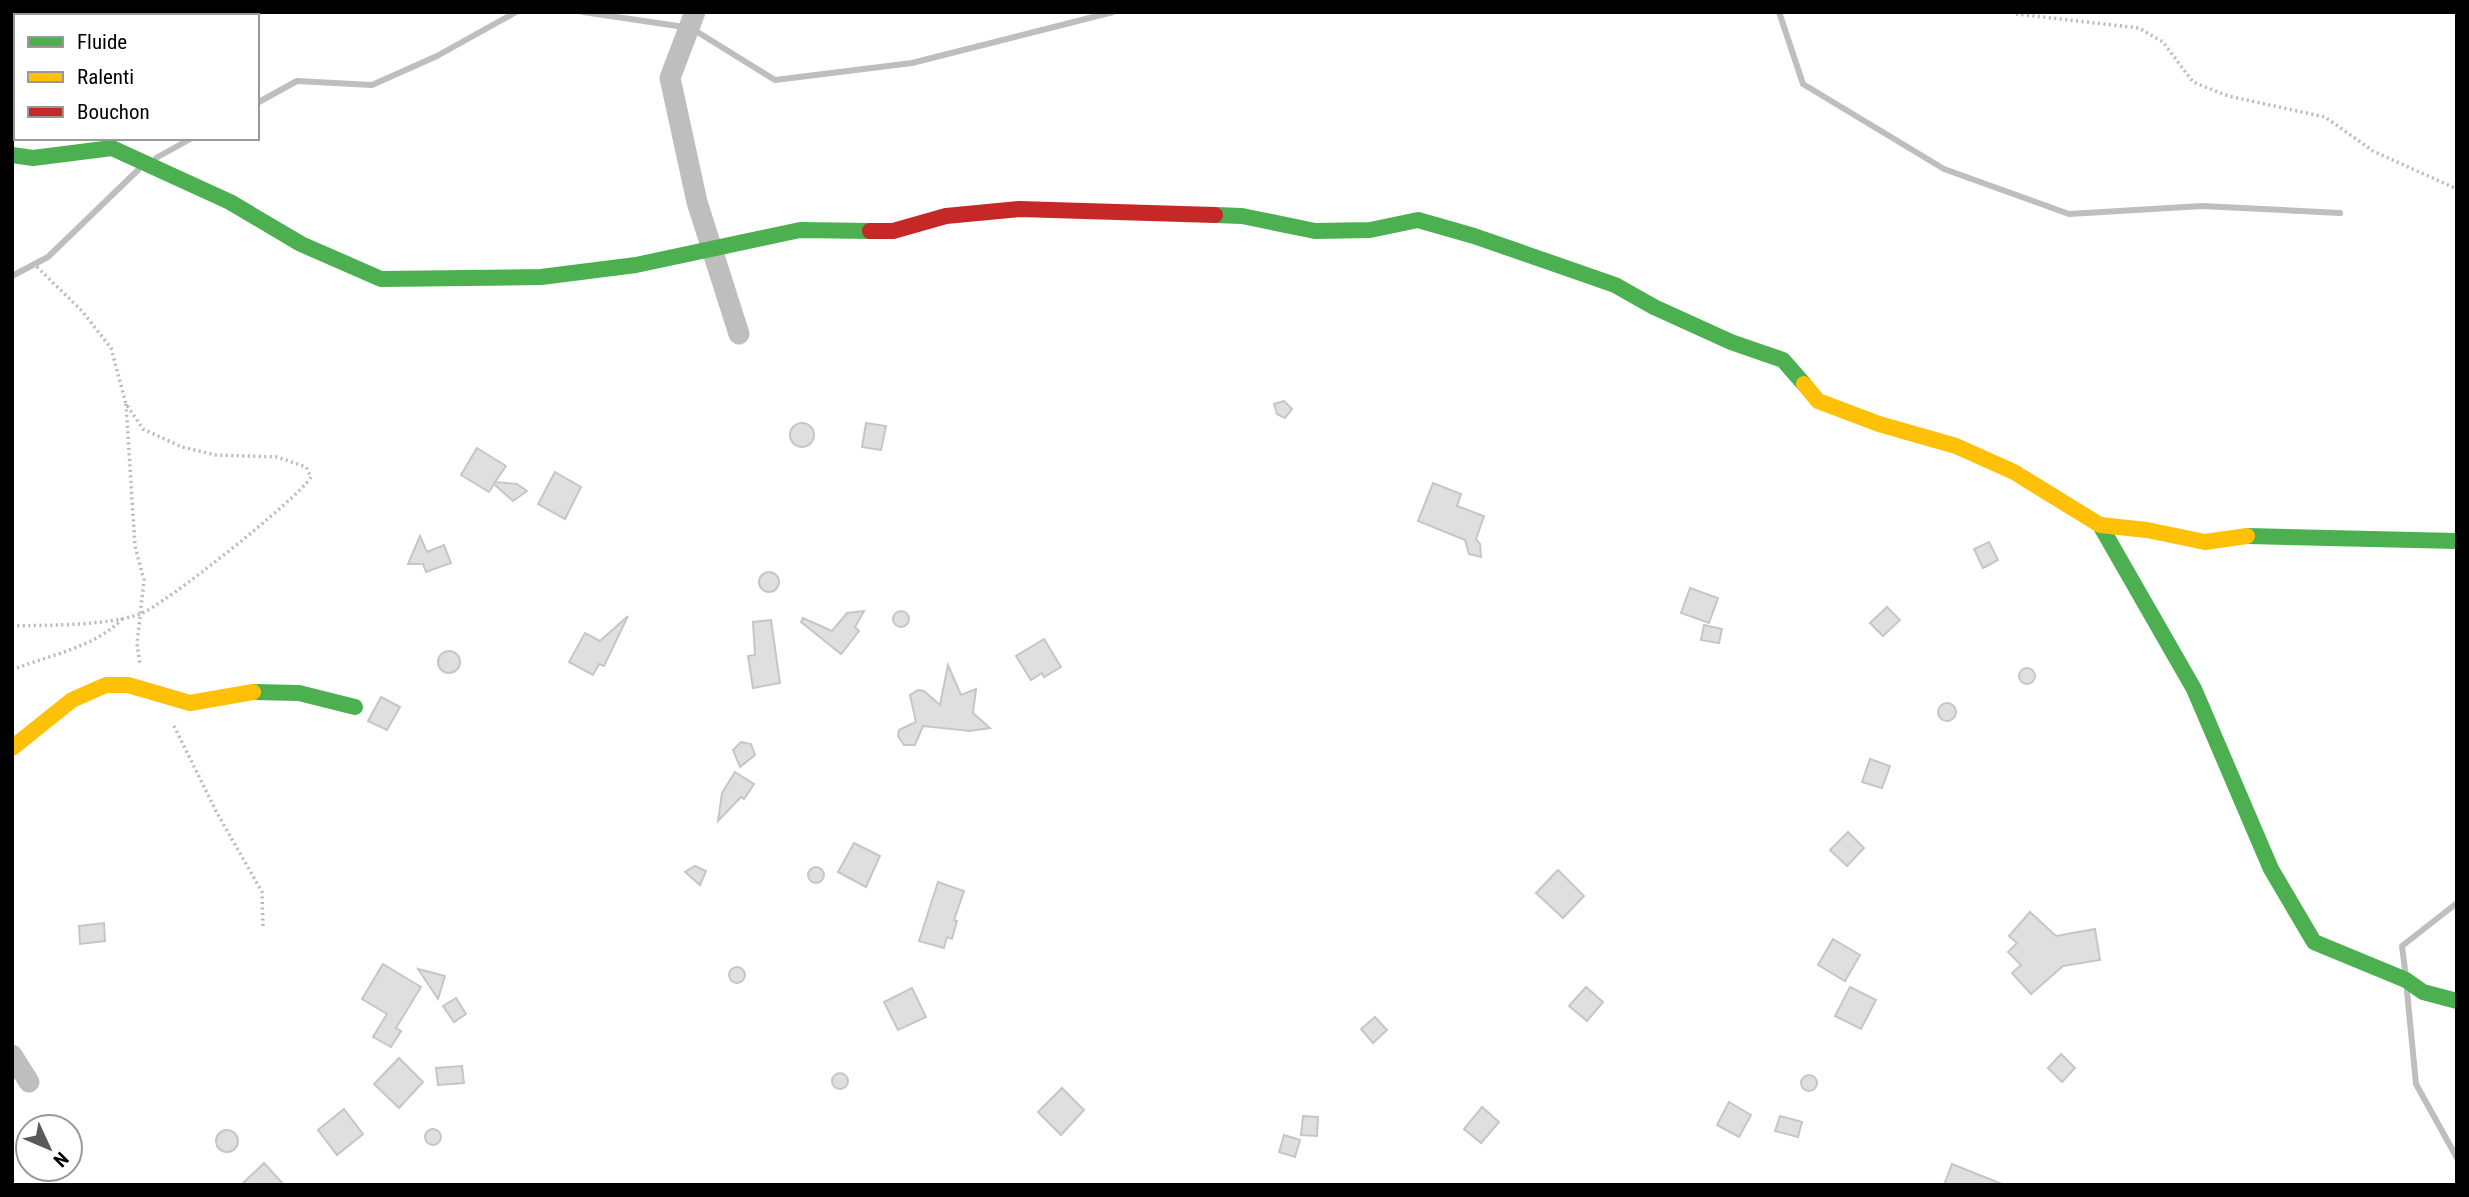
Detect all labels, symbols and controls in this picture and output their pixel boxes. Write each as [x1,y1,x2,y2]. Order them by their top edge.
legend [14,14,259,140]
text: Fluide [77,30,127,54]
text: Ralenti [77,65,134,89]
text: Bouchon [77,100,150,124]
north arrow [14,1113,84,1183]
text: N [49,1147,73,1172]

